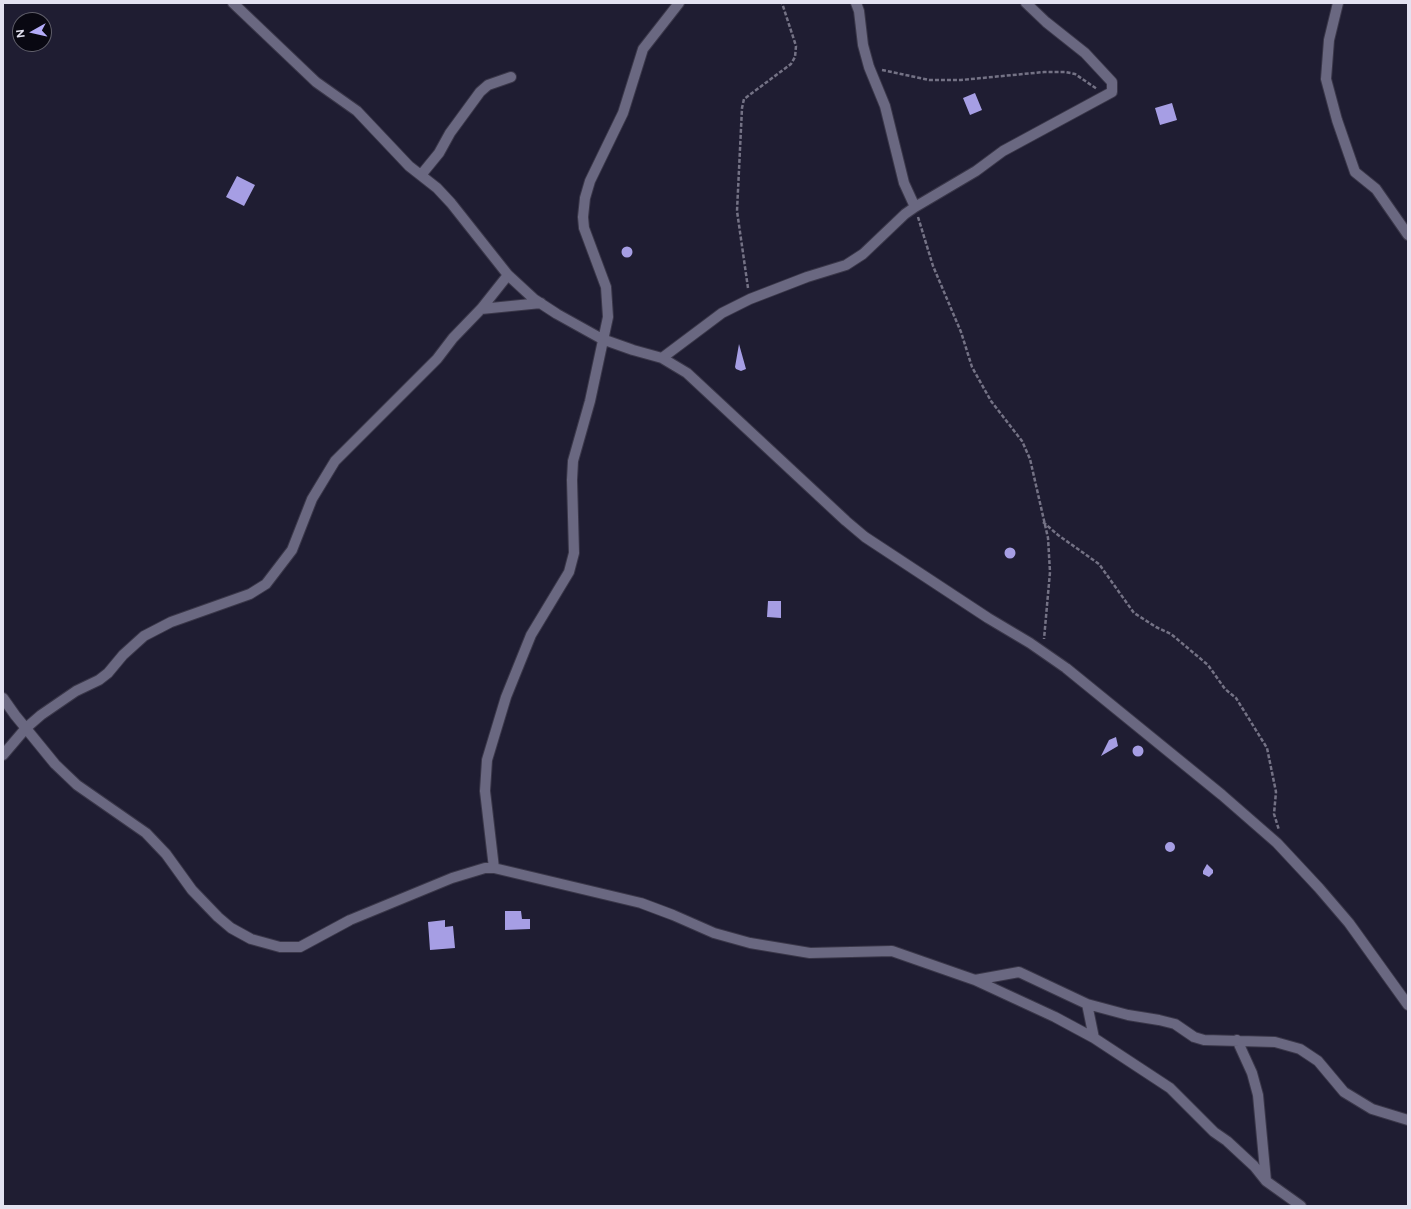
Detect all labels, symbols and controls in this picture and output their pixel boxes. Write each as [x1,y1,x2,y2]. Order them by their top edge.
north arrow [12,12,52,52]
text: N [14,28,28,39]

